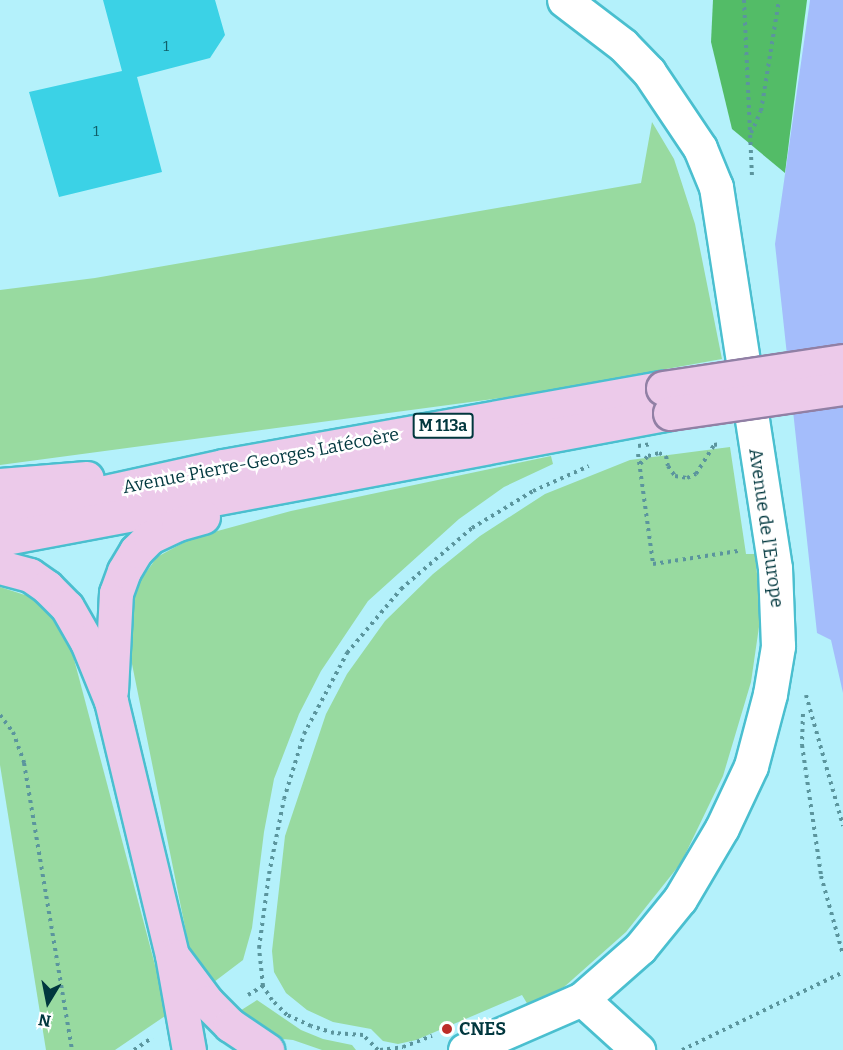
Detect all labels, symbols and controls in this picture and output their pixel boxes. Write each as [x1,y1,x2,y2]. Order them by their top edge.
house number: 1 [163,38,169,56]
house number: 1 [93,123,99,141]
road number: M 113a [412,413,474,439]
street label: Avenue Pierre-Georges Latécoère [121,424,401,498]
street label: Avenue de l'Europe [744,447,788,609]
north arrow [18,972,78,1032]
text: N [37,1010,53,1031]
place label: CNES [459,1018,506,1040]
marker: CNES [440,1022,454,1036]

